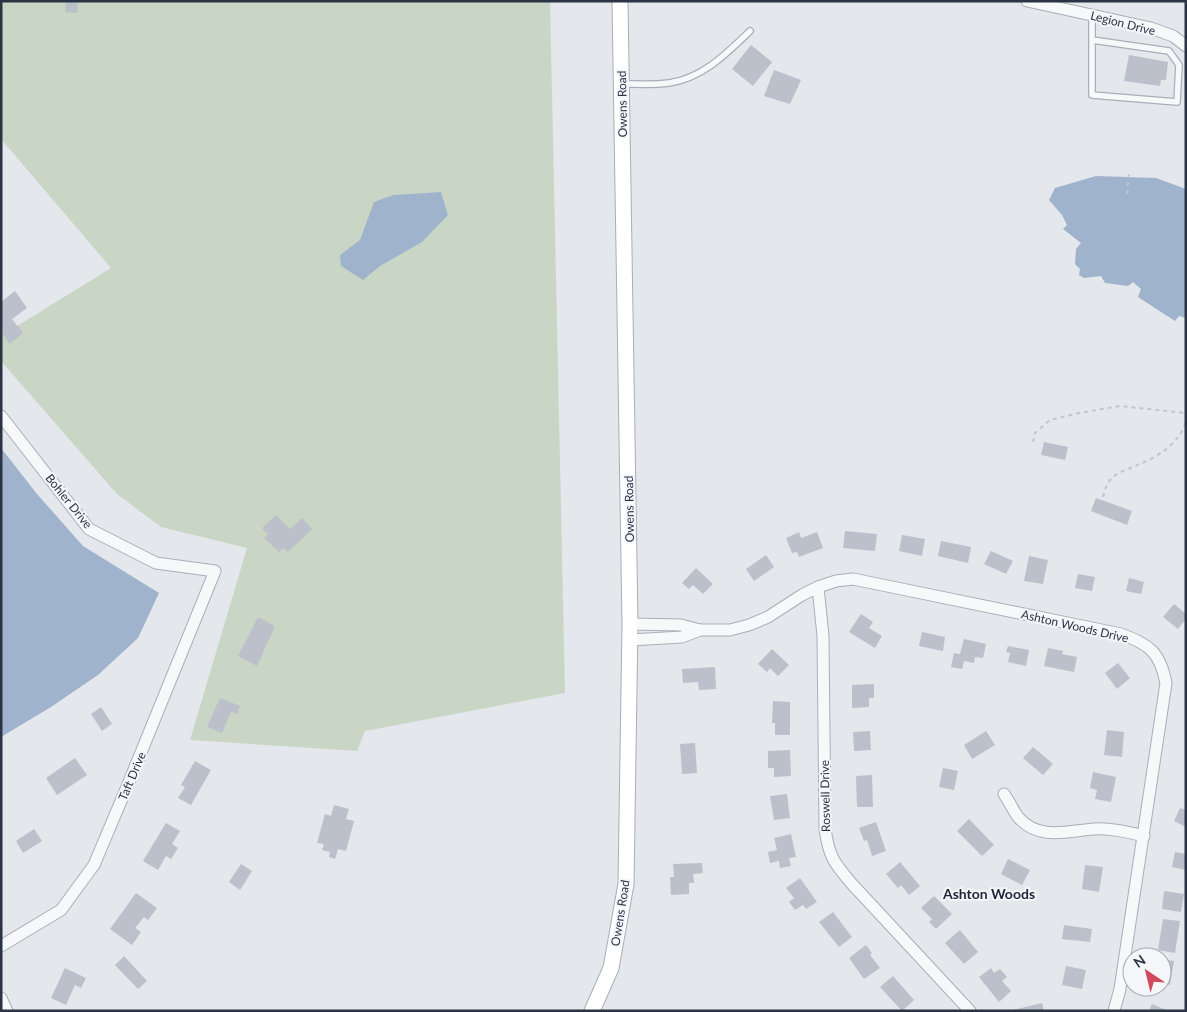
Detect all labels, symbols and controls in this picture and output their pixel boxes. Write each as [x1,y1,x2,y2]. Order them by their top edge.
street label: Legion Drive [1089,8,1157,38]
street label: Owens Road [614,70,630,138]
street label: Bohler Drive [42,471,96,531]
street label: Owens Road [621,475,637,543]
street label: Ashton Woods Drive [1020,606,1130,646]
street label: Taft Drive [115,749,149,803]
street label: Roswell Drive [817,760,833,832]
street label: Owens Road [607,879,633,947]
district label: Ashton Woods [942,885,1035,902]
north arrow [1122,947,1172,997]
text: N [1130,951,1149,971]

